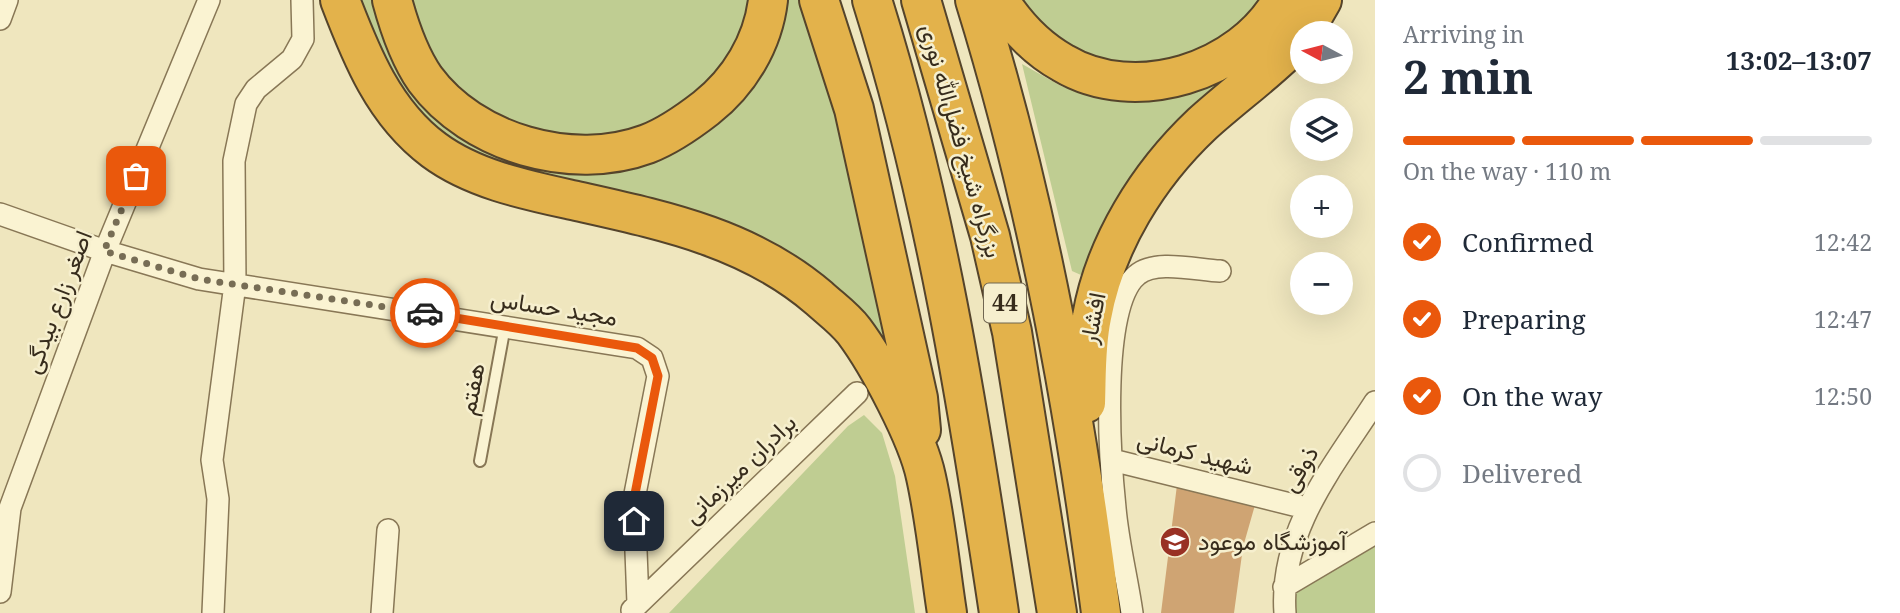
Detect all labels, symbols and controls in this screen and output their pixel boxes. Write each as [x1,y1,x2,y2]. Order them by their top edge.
text: Arriving in [1403,18,1524,50]
street label: بزرگراه شیخ فضل‌الله نوری [911,20,1012,262]
north arrow [1290,21,1353,84]
map controls [1290,21,1353,315]
text: 13:02–13:07 [1726,42,1872,78]
text: 2 min [1403,45,1533,107]
button: layers [1290,98,1353,161]
pin [106,146,166,206]
text: On the way · 110 m [1403,155,1611,187]
icon: bag [117,157,155,195]
button: + [1290,175,1353,238]
icon: check [1403,223,1441,261]
text: Confirmed [1462,224,1594,260]
street label: اصغر زارع بیدگی [14,225,100,378]
text: 12:42 [1814,226,1872,258]
button: − [1290,252,1353,315]
courier [390,278,460,348]
street label: مجید حساس [489,280,620,333]
road number: 44 [984,284,1026,322]
street label: افشار [1070,289,1113,347]
icon: car [406,294,444,332]
icon: check [1403,300,1441,338]
text: Preparing [1462,301,1586,337]
text: 12:47 [1814,303,1872,335]
street label: هفتم [449,360,493,418]
icon: check [1403,377,1441,415]
text: On the way [1462,378,1602,414]
text: 12:50 [1814,380,1872,412]
street label: برادران میرزمانی [675,406,803,530]
street label: شهید کرمانی [1134,421,1257,482]
street label: ذوقی [1272,439,1326,498]
text: Delivered [1462,455,1582,491]
pin [604,491,664,551]
icon: home [615,502,653,540]
place label: آموزشگاه موعود [1198,524,1349,557]
school or university icon: آموزشگاه موعود [1158,525,1192,559]

